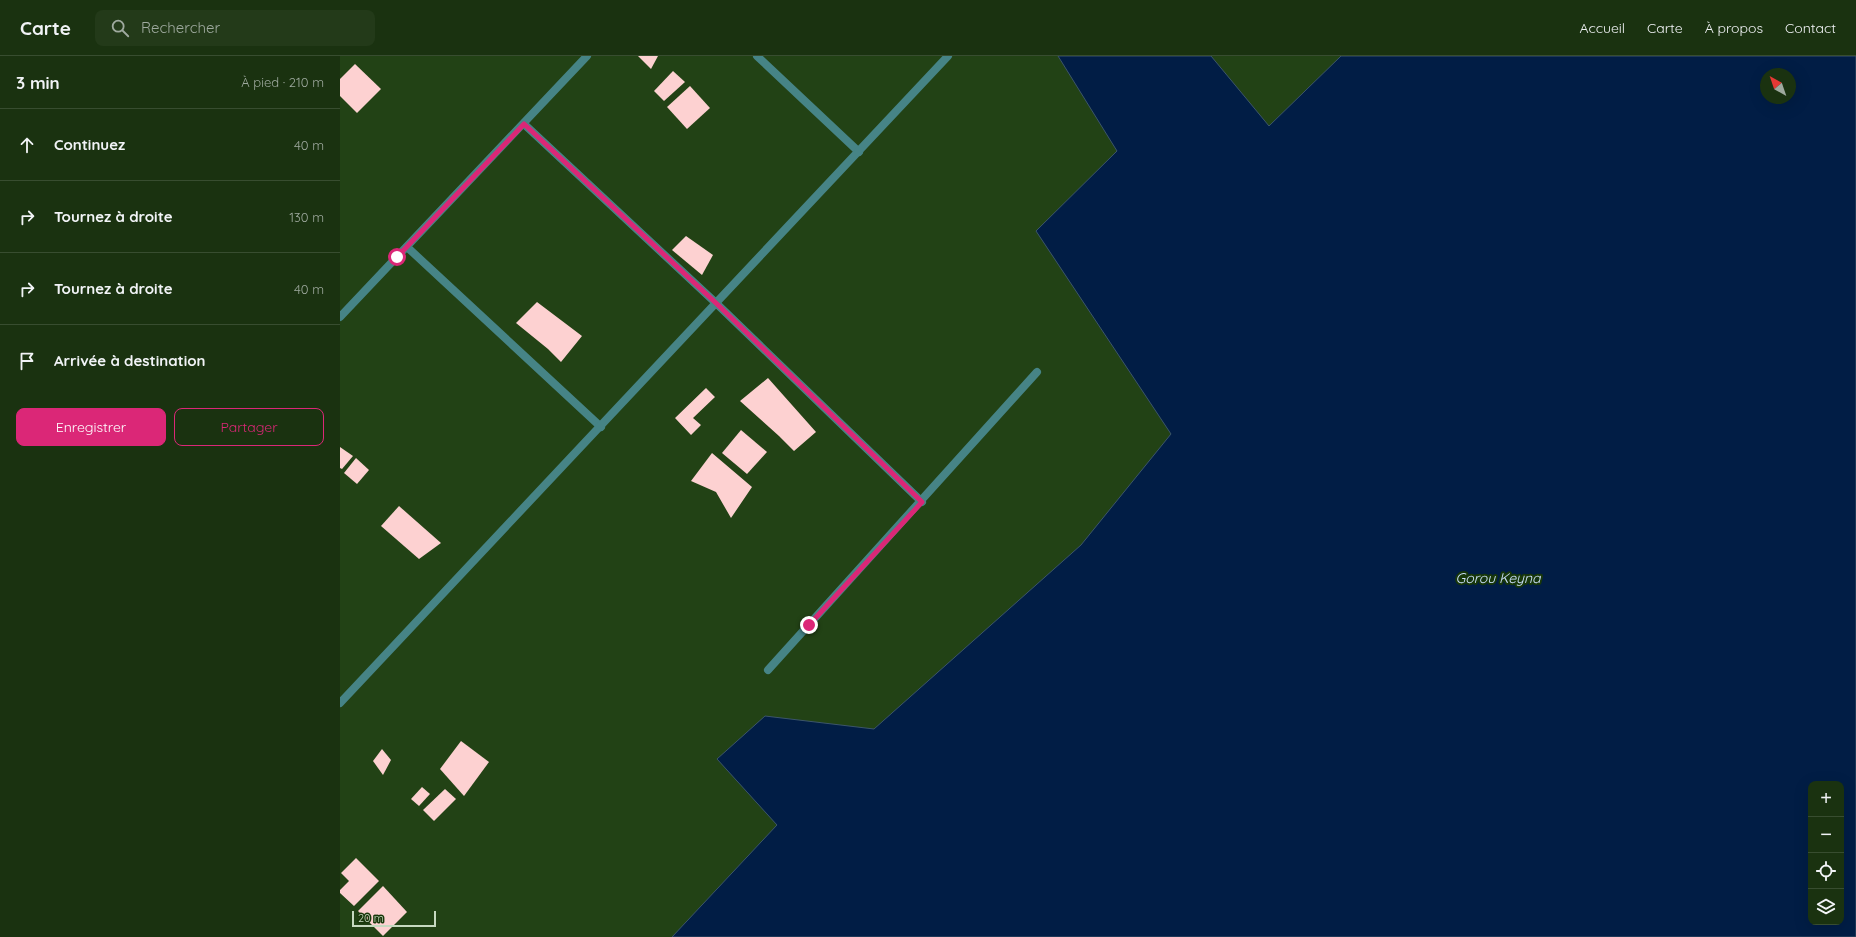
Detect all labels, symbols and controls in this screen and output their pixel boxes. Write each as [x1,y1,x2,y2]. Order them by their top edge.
search box [95,10,375,46]
text: Carte [20,16,71,40]
icon: search [109,17,131,39]
text: Rechercher [141,18,220,37]
text: Accueil [1579,19,1625,37]
text: Carte [1647,19,1683,37]
text: À propos [1705,19,1763,37]
text: Contact [1785,19,1836,37]
north arrow [1760,68,1796,104]
text: 3 min [16,72,60,93]
text: À pied · 210 m [241,74,324,90]
icon: ahead [16,134,38,156]
text: Continuez [54,135,125,154]
text: 40 m [294,137,324,153]
icon: right [16,206,38,228]
text: Tournez à droite [54,207,173,226]
text: 130 m [289,209,324,225]
route start [388,248,406,266]
icon: right [16,278,38,300]
text: Tournez à droite [54,279,173,298]
text: 40 m [294,281,324,297]
icon: arrive [16,350,38,372]
text: Arrivée à destination [54,351,206,370]
button: Enregistrer [16,408,166,446]
button: Partager [174,408,324,446]
water label: Gorou Keyna [1455,569,1542,587]
route end [800,616,818,634]
map controls [1808,781,1844,925]
button: + [1808,781,1844,817]
button: − [1808,817,1844,853]
button: locate [1808,853,1844,889]
button: layers [1808,889,1844,925]
scale bar [352,909,436,928]
text: 20 m [358,911,384,925]

